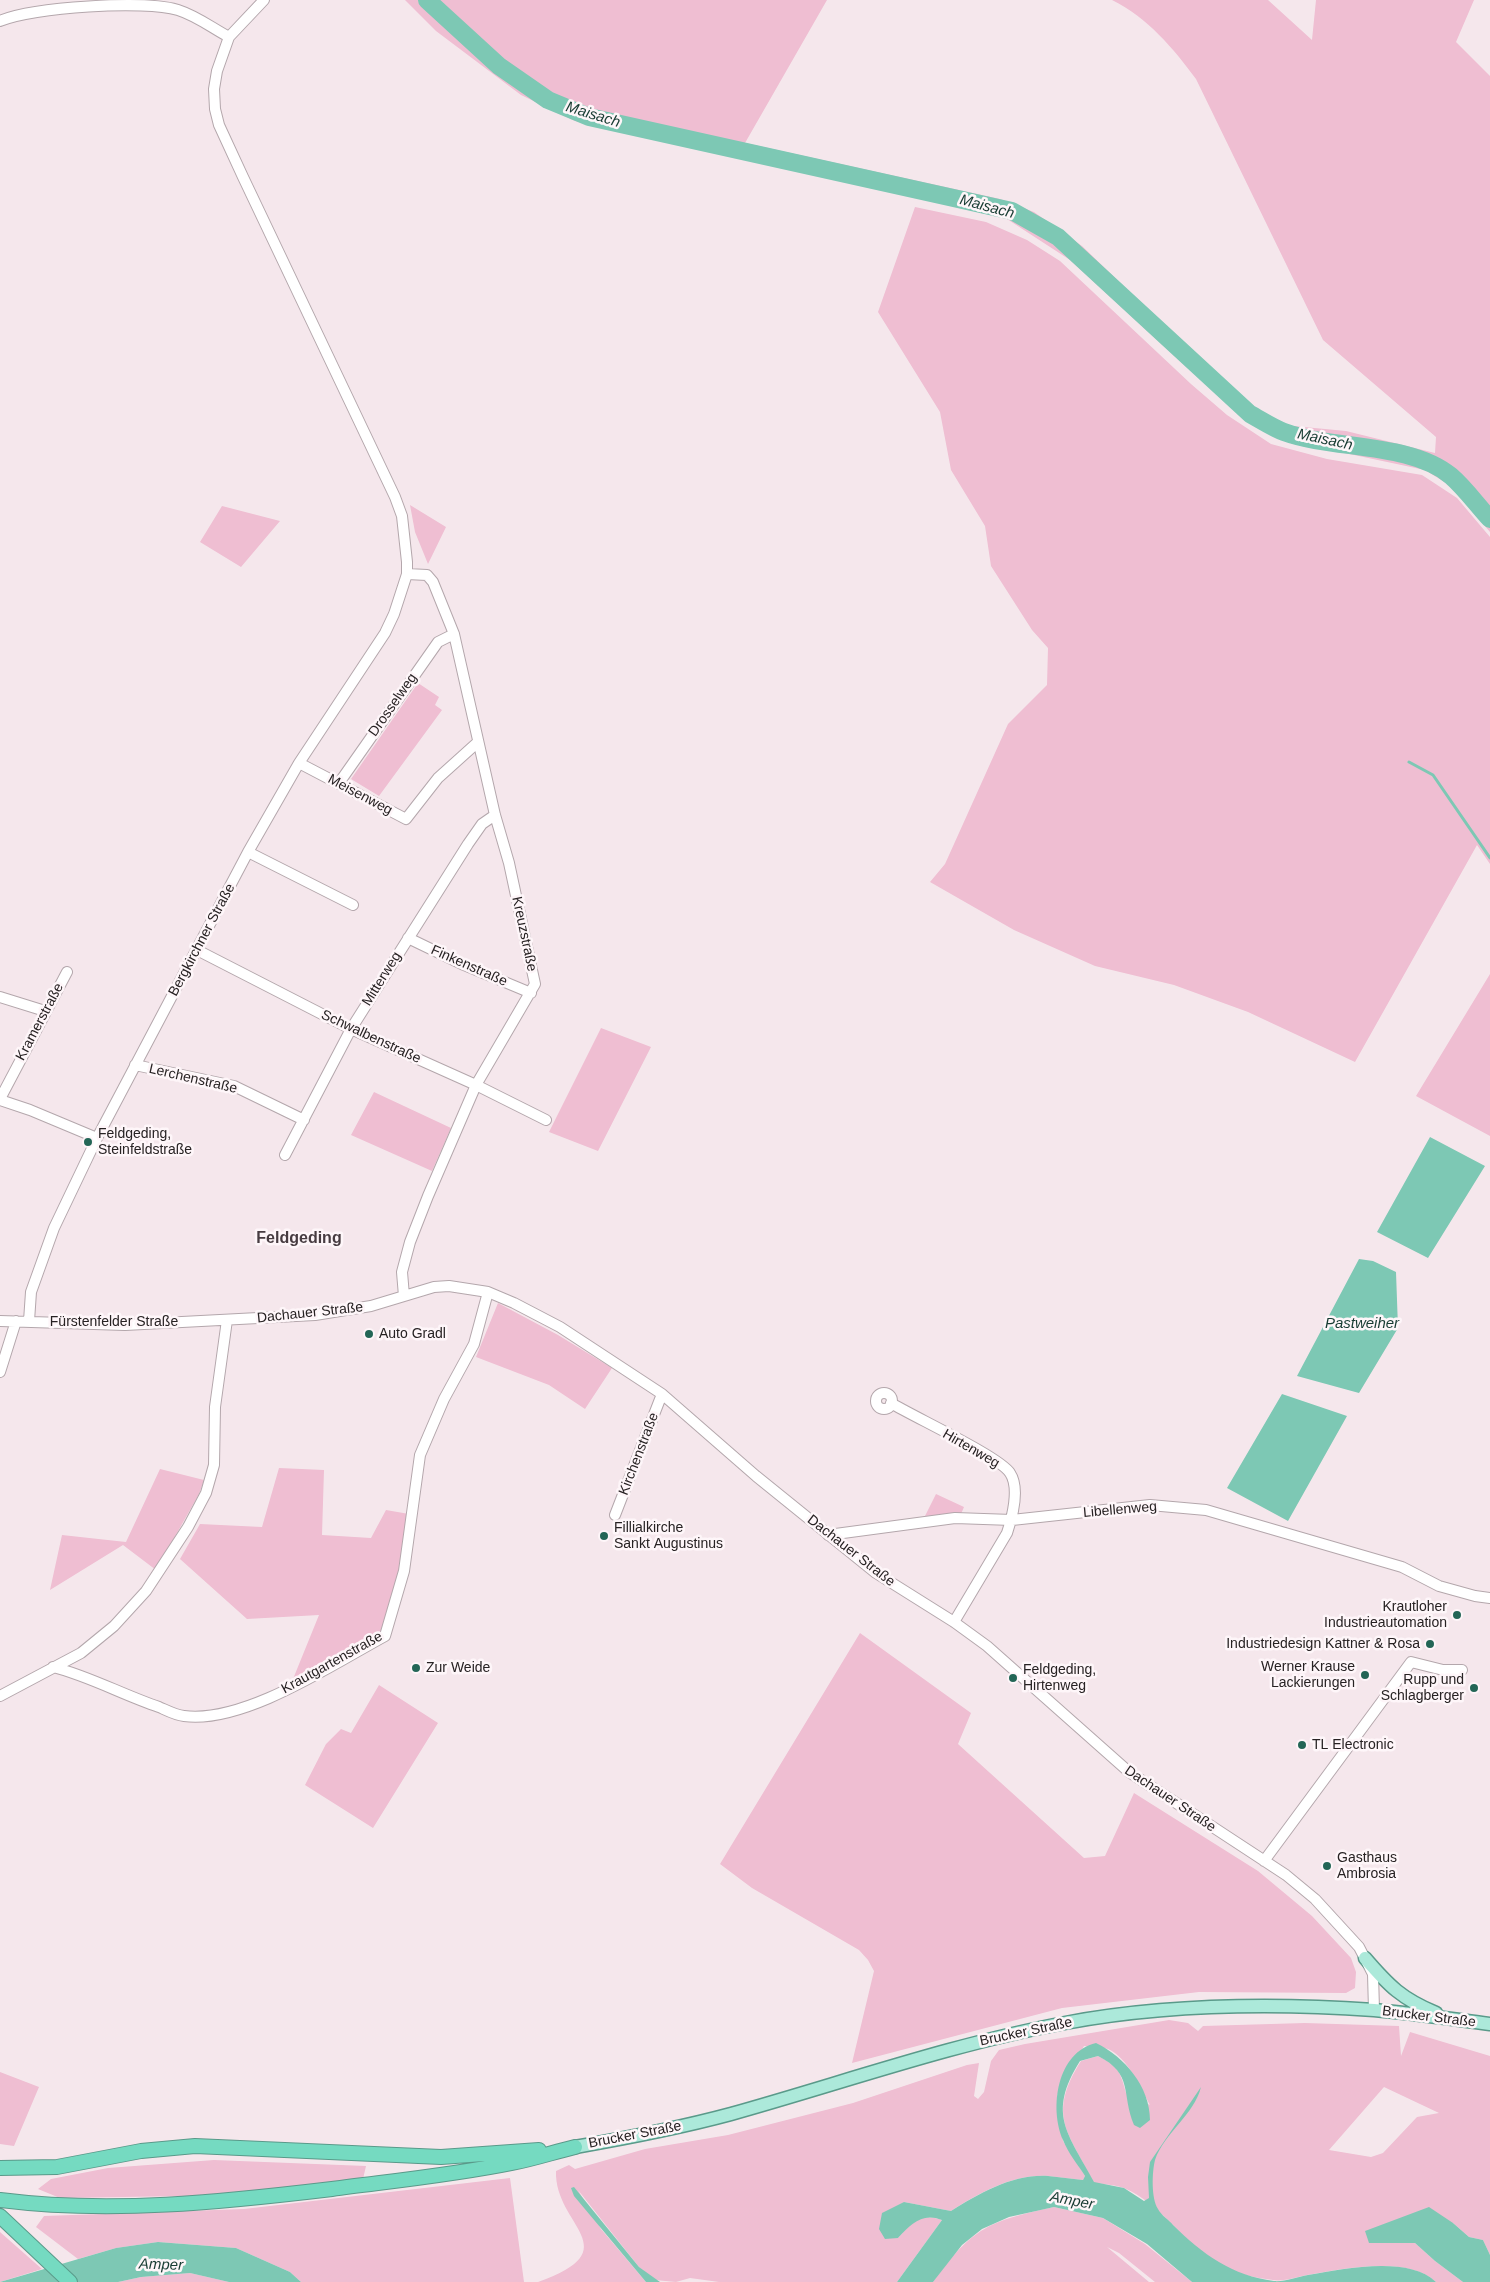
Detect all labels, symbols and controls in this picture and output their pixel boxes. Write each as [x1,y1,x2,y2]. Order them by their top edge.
water label: Maisach [564,98,622,132]
water label: Maisach [958,191,1016,223]
water label: Maisach [1296,425,1354,455]
street label: Drosselweg [365,670,421,740]
street label: Meisenweg [325,771,395,819]
street label: Bergkirchner Straße [165,881,239,999]
street label: Kreuzstraße [508,895,540,973]
street label: Finkenstraße [428,942,510,990]
street label: Mitterweg [359,949,405,1009]
street label: Kramerstraße [12,980,68,1064]
street label: Schwalbenstraße [318,1007,424,1067]
street label: Lerchenstraße [147,1061,239,1097]
place label: Feldgeding, Steinfeldstraße [98,1126,192,1158]
marker: Feldgeding, Steinfeldstraße [82,1136,94,1148]
district label: Feldgeding [256,1229,342,1249]
street label: Dachauer Straße [256,1299,364,1327]
street label: Fürstenfelder Straße [50,1314,178,1330]
water label: Pastweiher [1325,1315,1399,1333]
place label: Auto Gradl [379,1326,446,1342]
marker: Auto Gradl [363,1328,375,1340]
street label: Kirchenstraße [616,1410,662,1498]
street label: Hirtenweg [940,1426,1002,1472]
street label: Libellenweg [1082,1498,1158,1522]
street label: Dachauer Straße [804,1512,898,1590]
place label: Fillialkirche Sankt Augustinus [614,1520,723,1552]
marker: Fillialkirche Sankt Augustinus [598,1530,610,1542]
place label: Krautloher Industrieautomation [1324,1599,1447,1631]
marker: Krautloher Industrieautomation [1451,1609,1463,1621]
street label: Krautgartenstraße [279,1628,385,1698]
place label: Industriedesign Kattner & Rosa [1226,1636,1420,1652]
marker: Industriedesign Kattner & Rosa [1424,1638,1436,1650]
place label: Werner Krause Lackierungen [1261,1659,1355,1691]
place label: Zur Weide [426,1660,490,1676]
marker: Zur Weide [410,1662,422,1674]
place label: Feldgeding, Hirtenweg [1023,1662,1096,1694]
marker: Werner Krause Lackierungen [1359,1669,1371,1681]
marker: Feldgeding, Hirtenweg [1007,1672,1019,1684]
place label: Rupp und Schlagberger [1381,1672,1464,1704]
marker: Rupp und Schlagberger [1468,1682,1480,1694]
place label: TL Electronic [1312,1737,1394,1753]
marker: TL Electronic [1296,1739,1308,1751]
street label: Dachauer Straße [1121,1762,1219,1836]
place label: Gasthaus Ambrosia [1337,1850,1397,1882]
marker: Gasthaus Ambrosia [1321,1860,1333,1872]
street label: Brucker Straße [1381,2003,1477,2031]
street label: Brucker Straße [978,2014,1074,2050]
street label: Brucker Straße [587,2118,683,2152]
water label: Amper [1049,2188,1095,2214]
water label: Amper [139,2255,183,2275]

